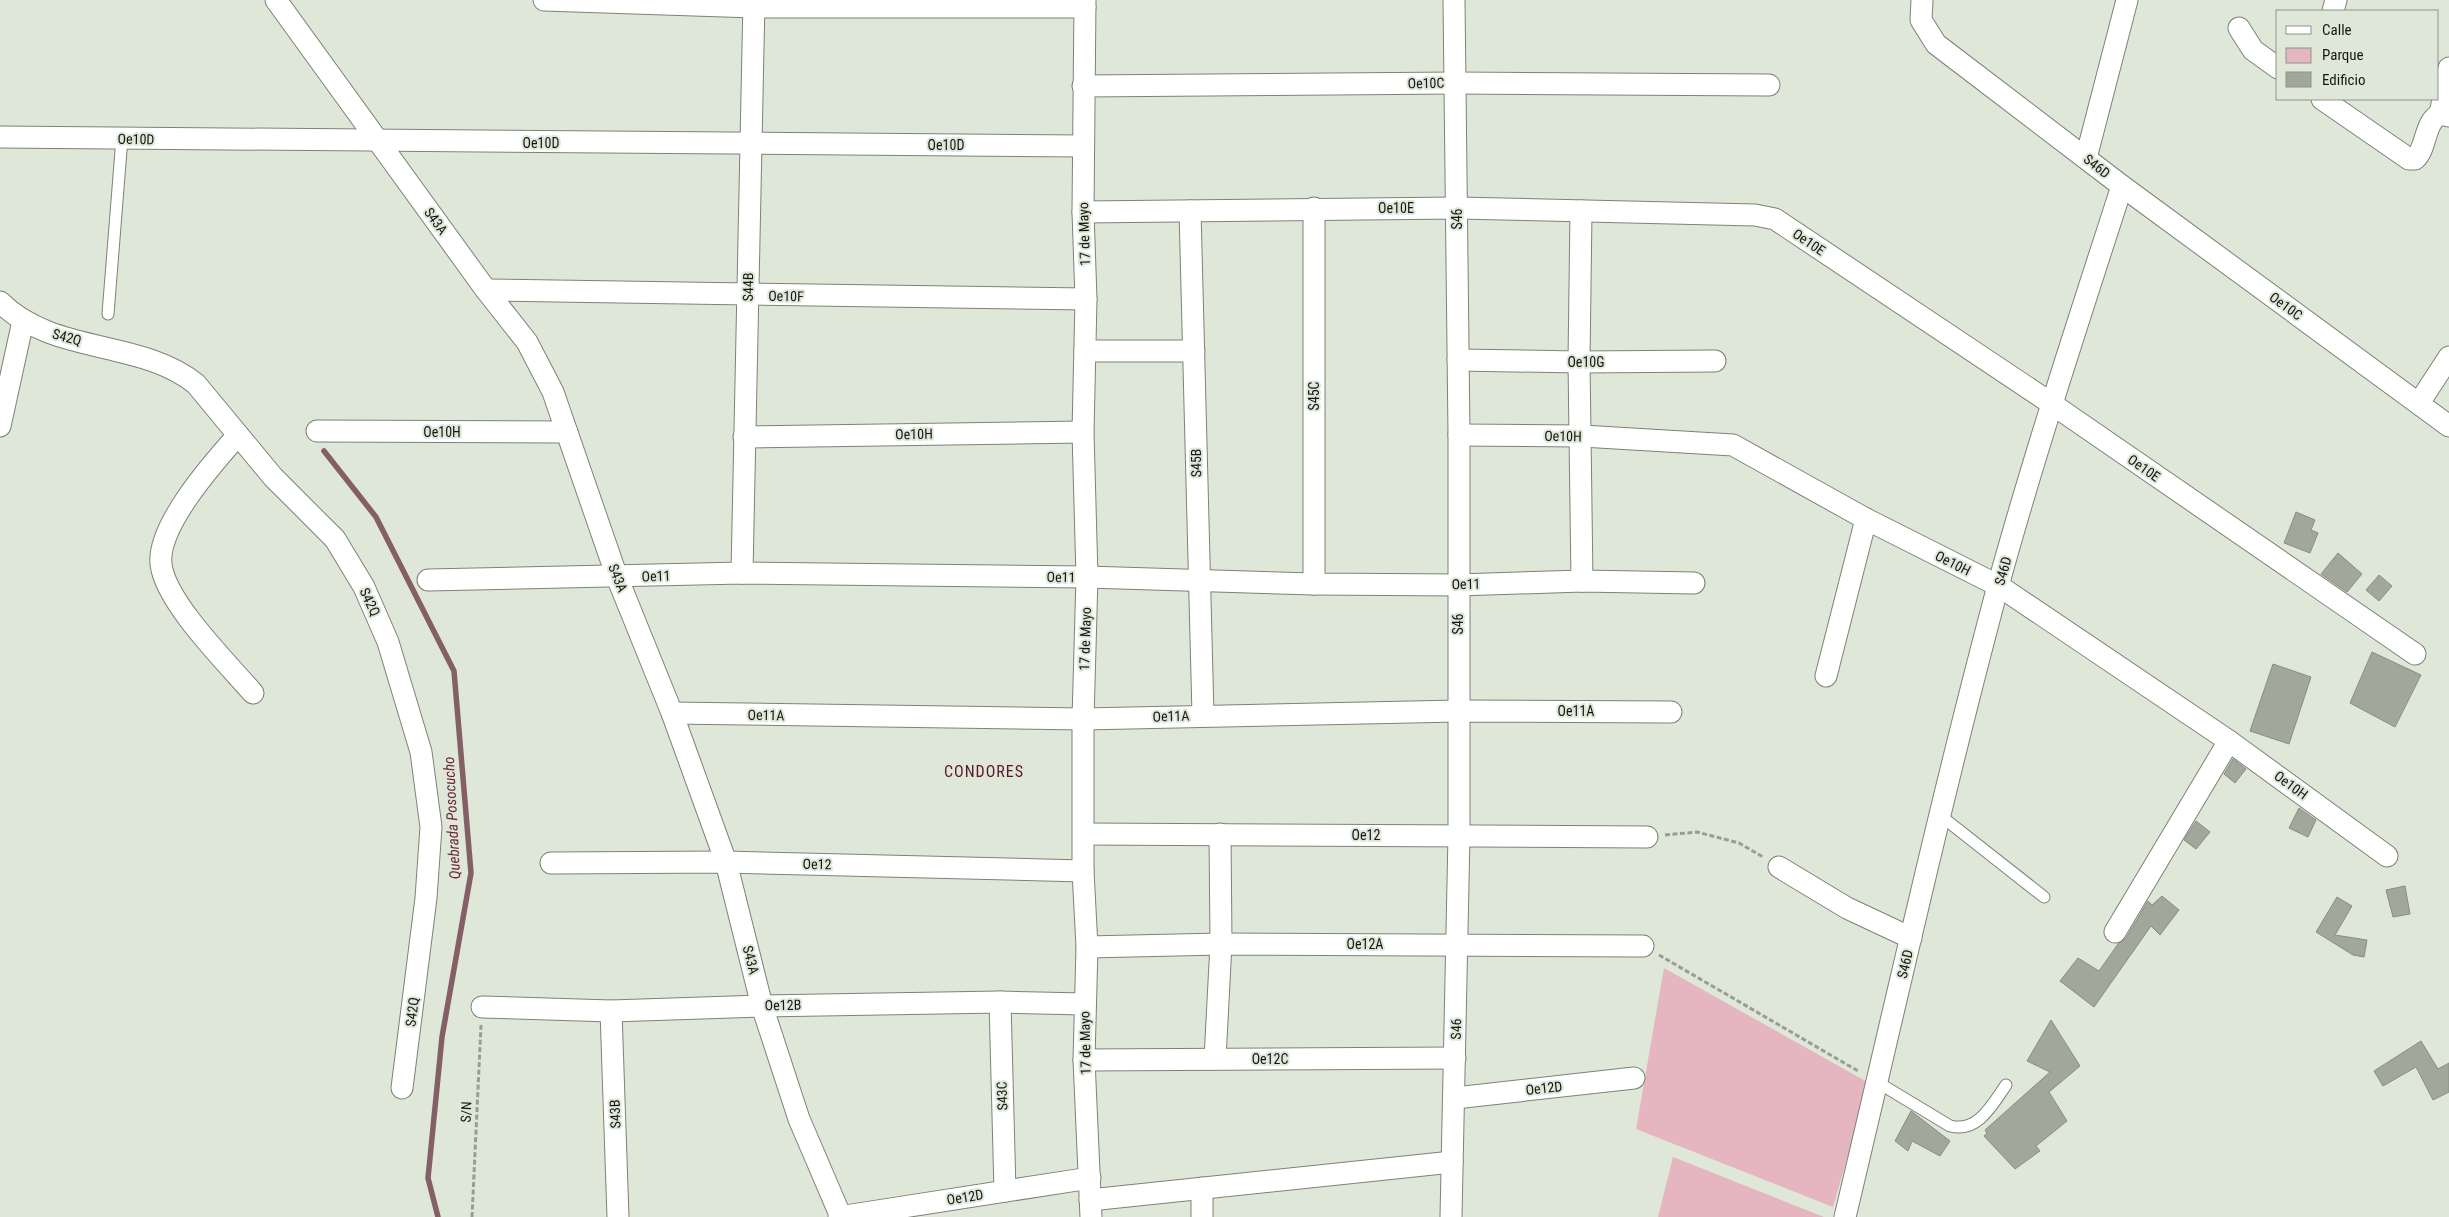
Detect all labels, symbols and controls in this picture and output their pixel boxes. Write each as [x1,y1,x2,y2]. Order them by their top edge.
legend [2276,10,2439,100]
text: Calle [2322,21,2352,39]
text: Parque [2322,46,2364,64]
text: Edificio [2322,71,2365,89]
street label: Oe10C [1407,75,1445,91]
street label: Oe10D [117,131,155,147]
street label: Oe10D [523,135,559,151]
street label: Oe10D [928,137,964,153]
street label: S46D [2081,151,2113,181]
street label: Oe10E [1378,200,1414,216]
street label: 17 de Mayo [1075,202,1093,266]
street label: S43A [421,205,451,237]
street label: S46 [1449,208,1465,230]
street label: Oe10E [1790,225,1828,259]
street label: S44B [740,272,756,302]
street label: Oe10F [768,288,804,304]
street label: Oe10C [2266,289,2306,323]
street label: S42Q [51,325,83,349]
street label: Oe10G [1567,354,1605,370]
street label: S45C [1306,381,1322,411]
street label: Oe10H [423,424,461,440]
street label: Oe10H [895,426,933,442]
street label: Oe10H [1544,428,1582,444]
street label: S45B [1188,448,1204,478]
street label: Oe10E [2125,451,2163,485]
street label: Oe10H [1933,547,1973,579]
street label: S46D [1991,555,2015,587]
street label: S43A [605,562,631,594]
street label: Oe11 [641,568,671,584]
street label: Oe11 [1046,569,1076,585]
street label: Oe11 [1451,576,1481,592]
street label: S42Q [357,585,383,619]
street label: 17 de Mayo [1076,607,1094,671]
street label: S46 [1450,613,1466,635]
street label: Oe11A [1558,703,1594,719]
street label: Oe11A [747,707,785,723]
street label: Oe11A [1152,707,1190,725]
water label: Quebrada Posocucho [440,756,464,880]
district label: CONDORES [944,762,1024,781]
street label: Oe10H [2271,768,2311,802]
street label: Oe12 [1352,827,1380,843]
street label: Oe12 [802,856,832,872]
street label: Oe12A [1347,936,1383,952]
street label: S43A [740,944,762,976]
street label: S46D [1894,948,1916,980]
street label: S42Q [402,996,422,1028]
street label: Oe12B [765,997,801,1013]
street label: 17 de Mayo [1076,1011,1094,1075]
street label: S46 [1448,1018,1464,1040]
street label: Oe12C [1252,1051,1288,1067]
street label: Oe12D [1525,1078,1563,1098]
street label: S43C [993,1081,1011,1111]
street label: S43B [607,1099,623,1129]
street label: S/N [457,1101,475,1123]
street label: Oe12D [946,1186,984,1208]

